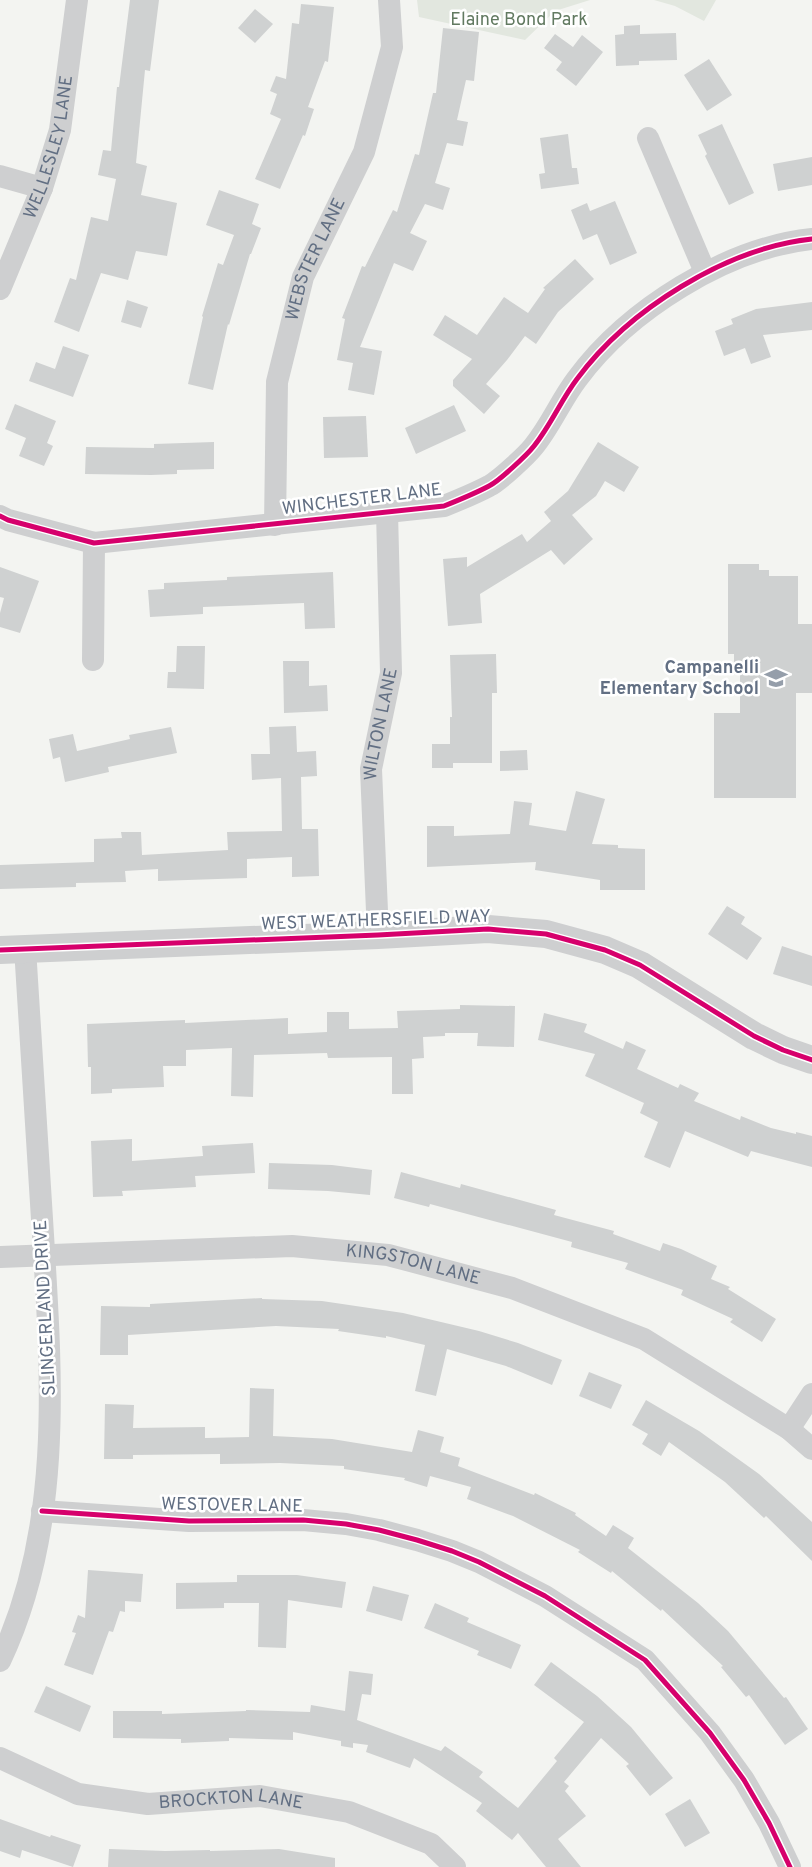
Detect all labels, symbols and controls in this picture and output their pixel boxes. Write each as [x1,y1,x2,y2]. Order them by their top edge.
park label: Elaine Bond Park [450,9,588,32]
street label: WELLESLEY LANE [19,74,79,223]
street label: WEBSTER LANE [281,194,351,323]
street label: WINCHESTER LANE [281,479,443,521]
place label: Campanelli Elementary School [600,657,759,701]
school or university icon: Campanelli Elementary School [763,665,789,691]
street label: WILTON LANE [359,666,403,781]
street label: WEST WEATHERSFIELD WAY [261,905,491,937]
street label: SLINGERLAND DRIVE [30,1219,62,1397]
street label: KINGSTON LANE [345,1240,483,1291]
street label: WESTOVER LANE [161,1493,303,1519]
street label: BROCKTON LANE [158,1784,305,1815]

